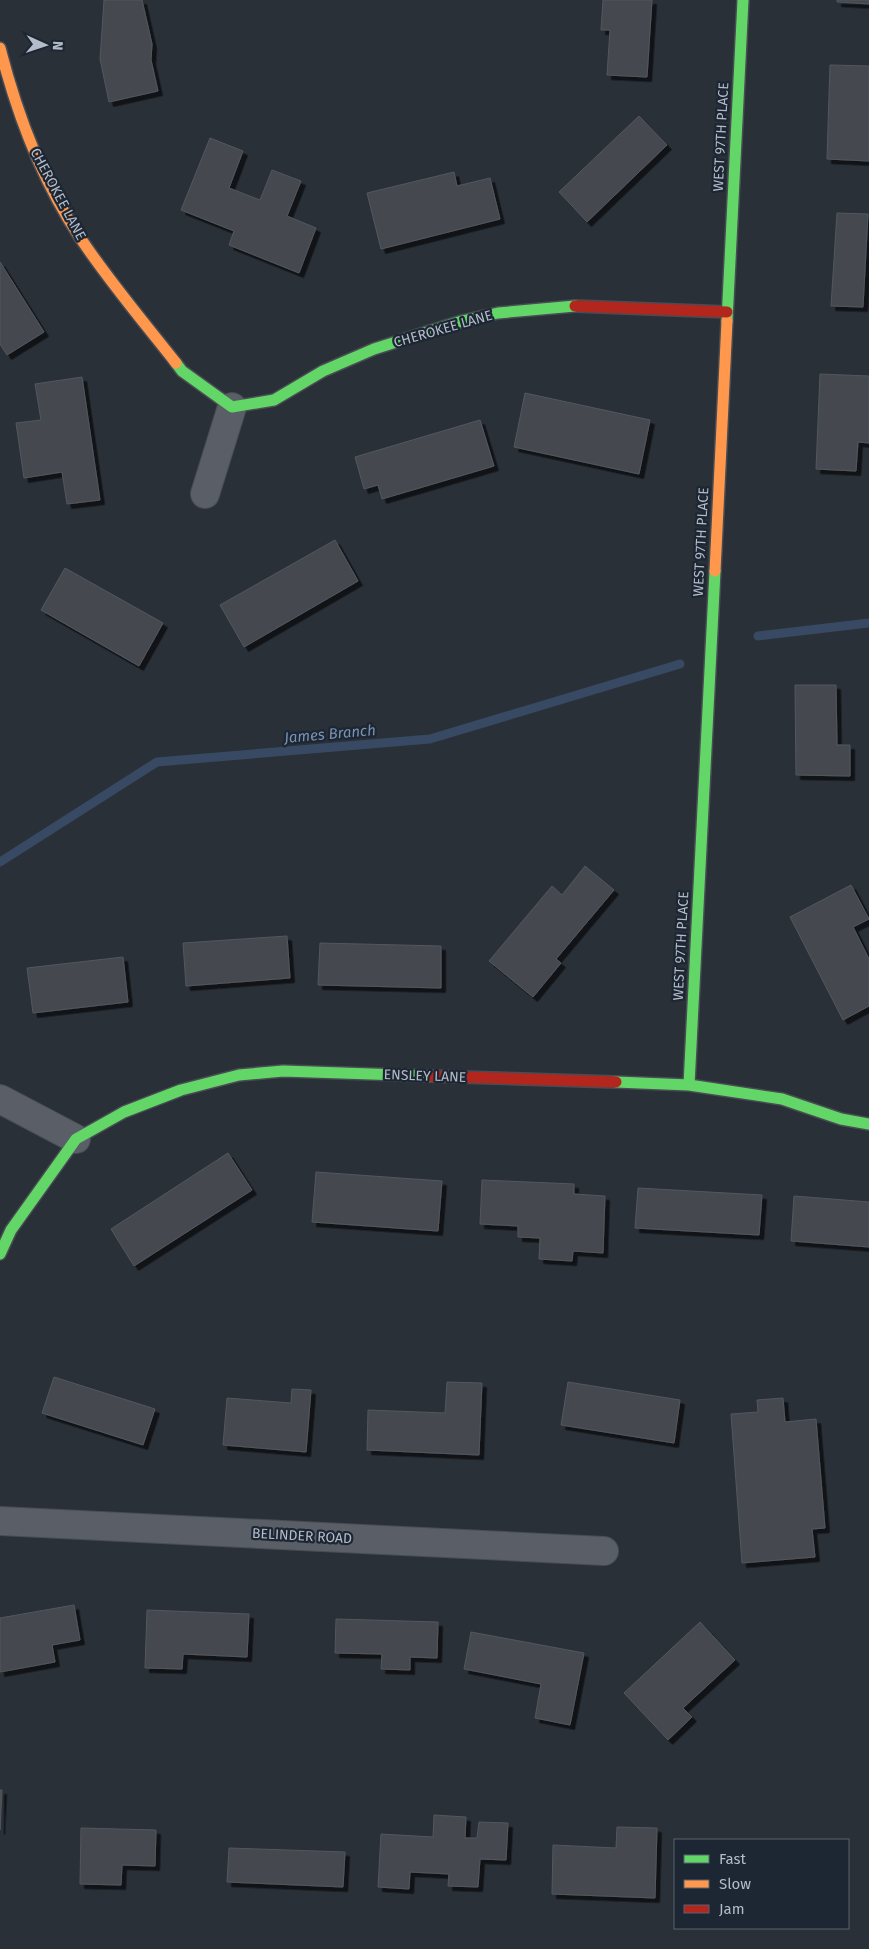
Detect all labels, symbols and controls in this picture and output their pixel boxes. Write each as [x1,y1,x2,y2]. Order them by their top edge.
north arrow [20,20,70,70]
text: N [49,41,66,51]
street label: WEST 97TH PLACE [710,82,732,192]
street label: CHEROKEE LANE [27,145,89,243]
street label: CHEROKEE LANE [392,307,494,351]
street label: WEST 97TH PLACE [690,487,712,597]
water label: James Branch [283,721,376,747]
street label: WEST 97TH PLACE [670,891,692,1001]
street label: ENSLEY LANE [383,1066,467,1086]
street label: BELINDER ROAD [251,1525,353,1547]
legend [674,1839,849,1929]
text: Fast [719,1850,746,1868]
text: Slow [719,1875,751,1893]
text: Jam [719,1900,745,1918]

